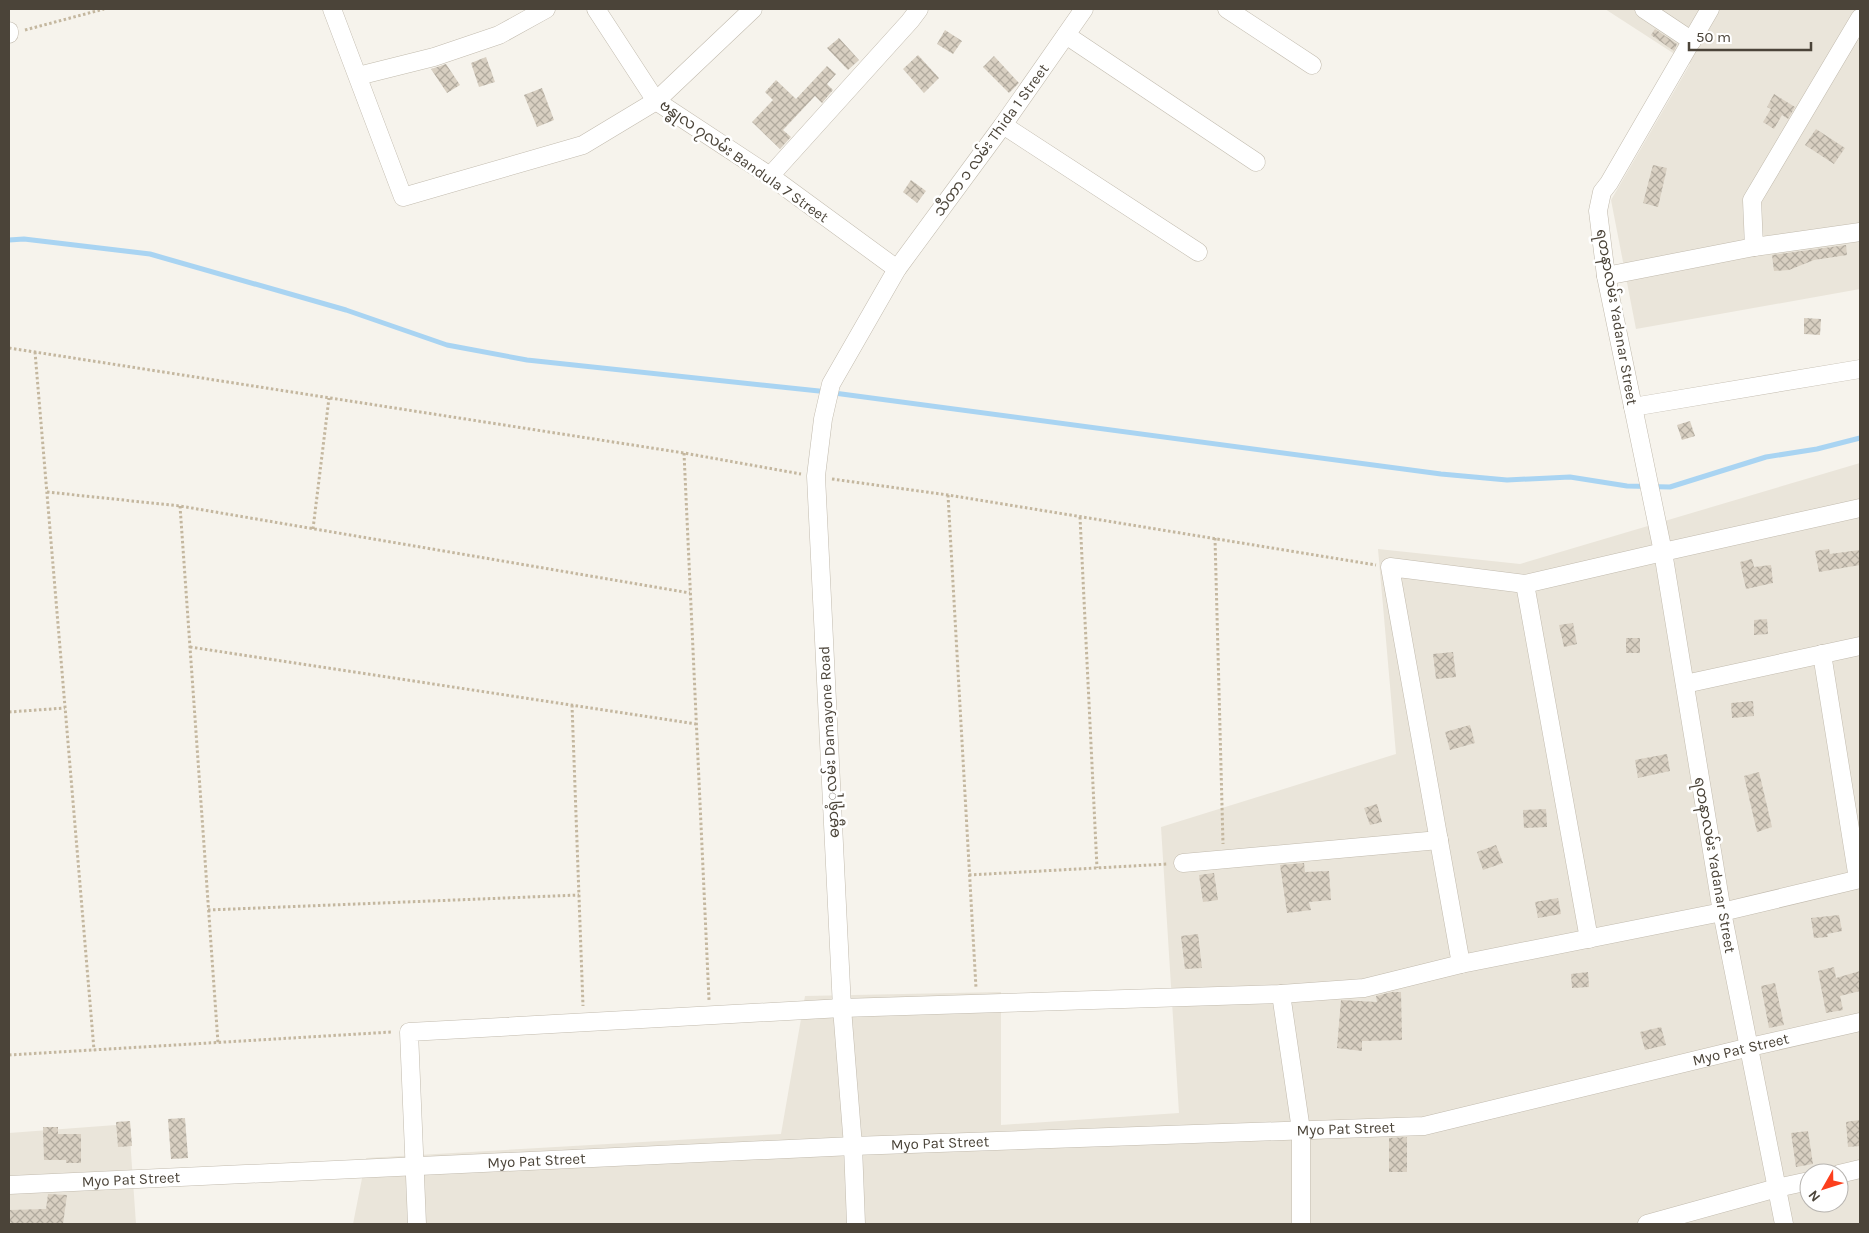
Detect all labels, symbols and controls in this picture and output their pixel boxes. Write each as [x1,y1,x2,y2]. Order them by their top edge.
scale bar [1689,20,1812,52]
text: 50 m [1696,28,1731,46]
street label: သီတာ ၁ လမ်း Thida 1 Street [929,59,1053,220]
street label: ဗန္ဓုလ ၇လမ်း Bandula 7 Street [654,95,833,229]
street label: ရတနာလမ်း Yadanar Street [1590,227,1642,407]
street label: ဓမ္မာရုံုလမ်း Damayone Road [814,645,846,839]
street label: ရတနာလမ်း Yadanar Street [1688,775,1740,955]
street label: Myo Pat Street [1691,1029,1791,1070]
street label: Myo Pat Street [1296,1118,1396,1139]
street label: Myo Pat Street [891,1132,990,1154]
street label: Myo Pat Street [487,1149,586,1172]
north arrow [1799,1163,1849,1213]
street label: Myo Pat Street [81,1168,181,1191]
text: N [1805,1187,1824,1205]

